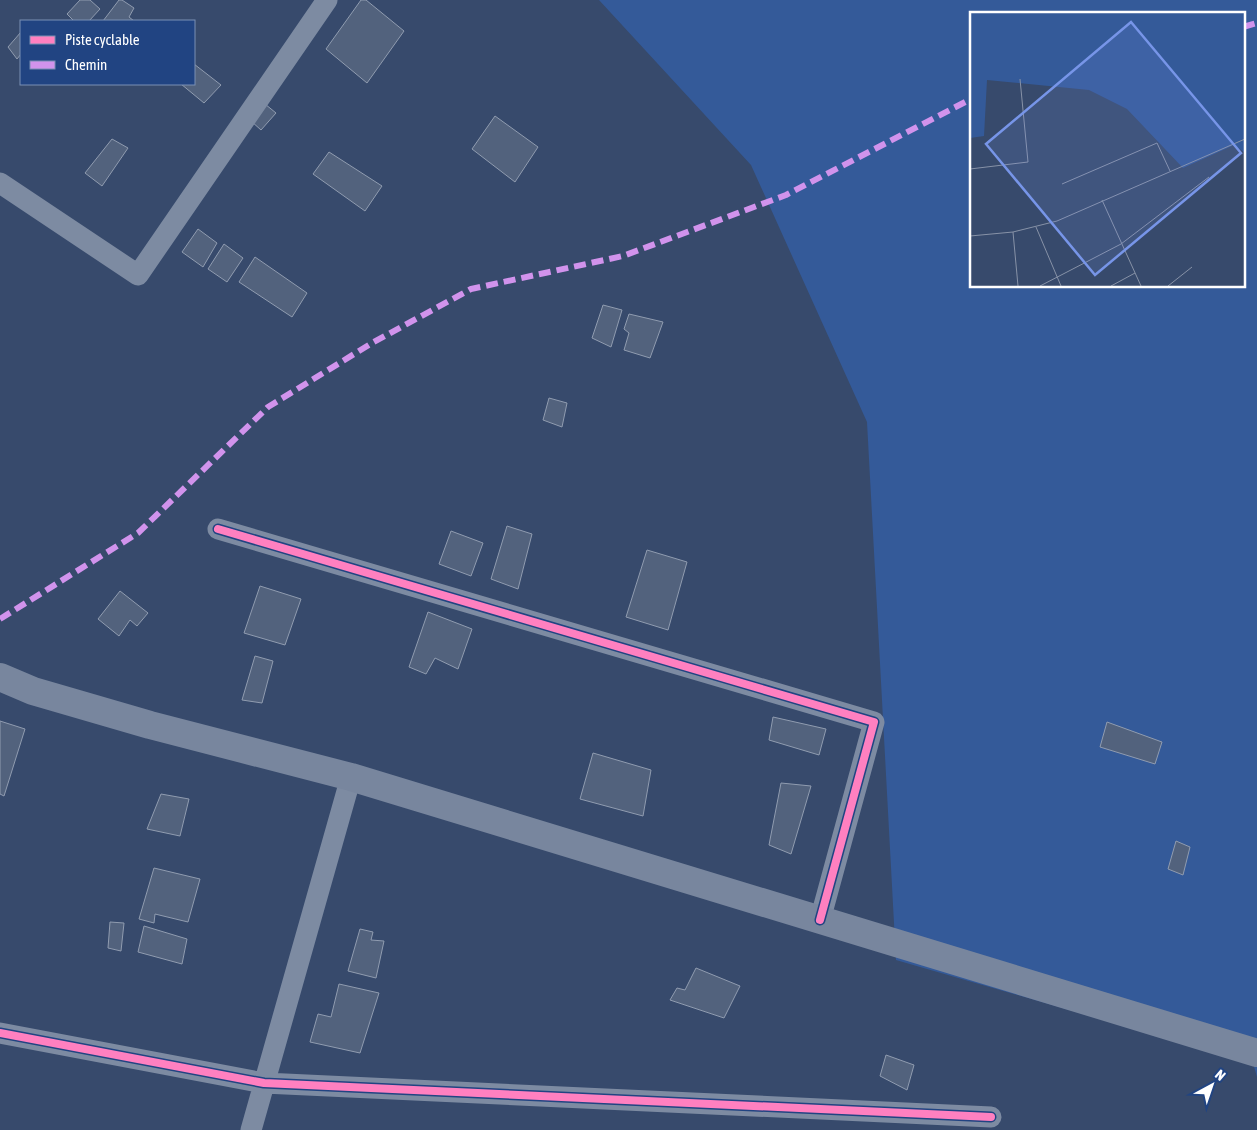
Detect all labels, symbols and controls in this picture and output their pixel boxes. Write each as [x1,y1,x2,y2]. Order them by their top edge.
inset map [970,12,1244,288]
legend [20,20,195,85]
text: Piste cyclable [65,31,140,48]
text: Chemin [65,56,107,73]
north arrow [1187,1060,1237,1110]
text: N [1212,1066,1229,1084]

